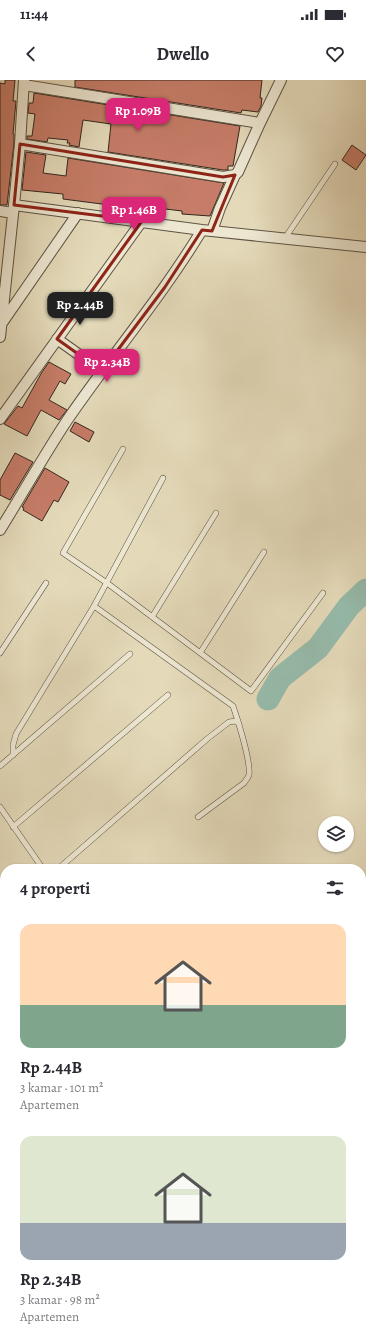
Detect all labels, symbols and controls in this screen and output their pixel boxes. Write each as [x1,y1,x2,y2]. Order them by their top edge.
text: 11:44 [20,4,48,24]
text: Dwello [157,42,209,66]
icon: back [20,43,42,65]
icon: heart [324,43,346,65]
pin: Rp 1.09B [97,98,179,132]
text: Rp 1.09B [115,102,161,119]
pin: Rp 1.46B [93,197,175,231]
text: Rp 1.46B [111,201,157,218]
pin: Rp 2.44B [39,292,121,326]
text: Rp 2.44B [56,296,104,313]
pin: Rp 2.34B [66,349,148,383]
text: Rp 2.34B [83,353,131,370]
map controls [318,816,354,852]
button: layers [318,816,354,852]
text: 4 properti [20,877,90,900]
icon: filters [324,877,346,899]
icon: home [147,950,219,1022]
text: Rp 2.44B [20,1056,82,1079]
text: 3 kamar · 101 m² [20,1079,103,1096]
text: Apartemen [20,1096,79,1113]
icon: home [147,1162,219,1234]
text: Rp 2.34B [20,1268,82,1291]
text: 3 kamar · 98 m² [20,1291,100,1308]
text: Apartemen [20,1308,79,1325]

